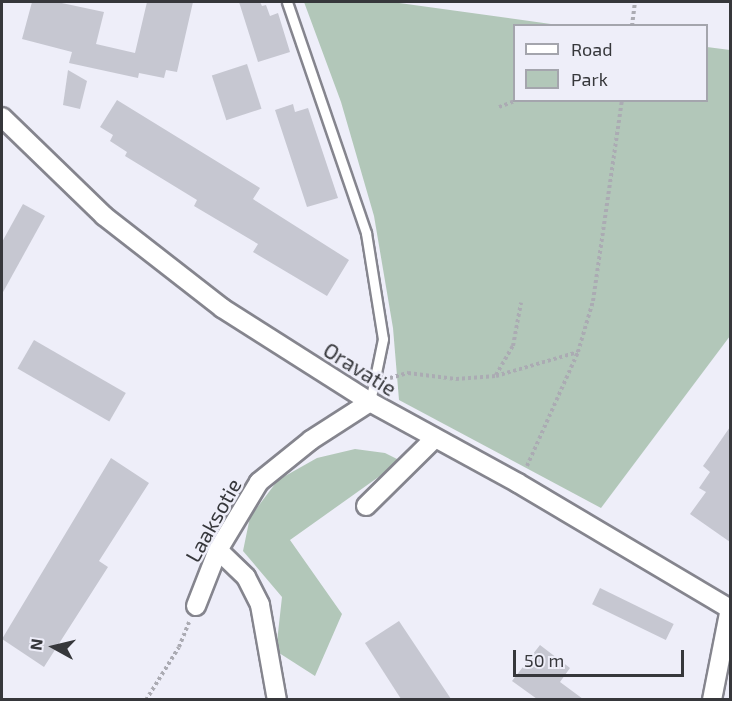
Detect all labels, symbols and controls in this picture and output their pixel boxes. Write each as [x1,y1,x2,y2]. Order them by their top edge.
legend [513,24,708,102]
text: Road [571,38,612,60]
text: Park [571,68,608,90]
street label: Oravatie [319,337,401,401]
street label: Laaksotie [180,474,246,566]
north arrow [24,617,84,677]
text: N [25,637,46,651]
scale bar [516,638,687,676]
text: 50 m [524,649,564,671]

